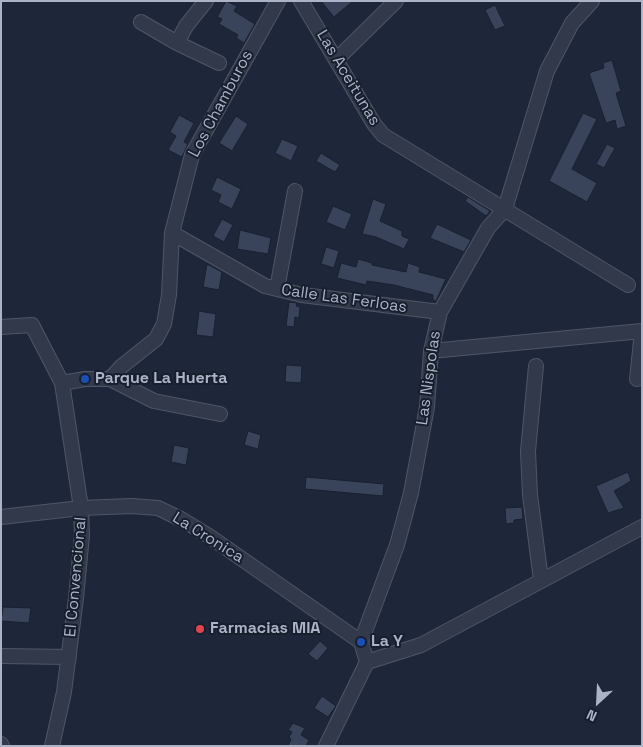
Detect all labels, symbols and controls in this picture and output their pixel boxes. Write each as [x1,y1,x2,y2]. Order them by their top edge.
street label: Las Aceitunas [312,27,384,129]
street label: Los Chamburos [185,47,257,161]
street label: Calle Las Ferloas [280,281,408,317]
street label: Las Nispolas [413,330,445,426]
place label: Parque La Huerta [95,369,228,389]
marker: Parque La Huerta [79,373,91,385]
street label: La Cronica [169,509,247,567]
street label: El Convencional [61,516,91,638]
place label: Farmacias MIA [210,619,320,639]
marker: Farmacias MIA [194,623,206,635]
place label: La Y [371,632,403,652]
marker: La Y [355,636,367,648]
north arrow [573,677,623,727]
text: N [584,705,600,726]

